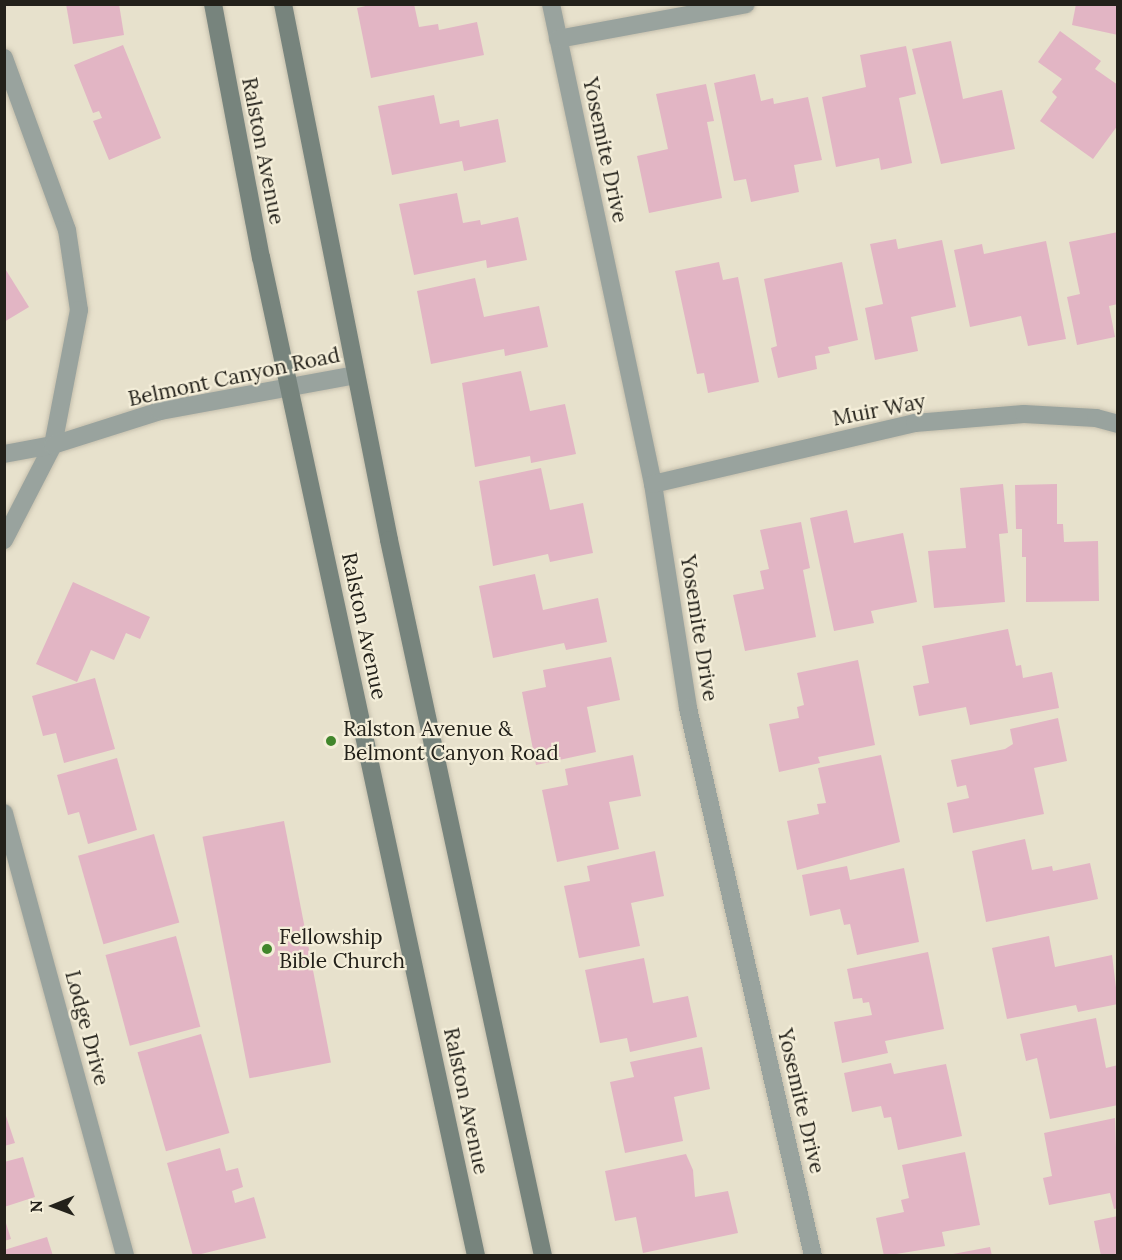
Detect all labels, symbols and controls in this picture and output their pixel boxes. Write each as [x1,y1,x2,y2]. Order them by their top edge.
street label: Ralston Avenue [236,75,290,227]
street label: Yosemite Drive [577,75,633,225]
street label: Belmont Canyon Road [126,342,342,412]
street label: Muir Way [830,389,928,431]
street label: Ralston Avenue [336,550,392,702]
street label: Yosemite Drive [675,553,723,703]
place label: Ralston Avenue & Belmont Canyon Road [343,716,559,766]
marker: Ralston Avenue & Belmont Canyon Road [324,734,338,748]
place label: Fellowship Bible Church [279,924,405,974]
marker: Fellowship Bible Church [260,942,274,956]
street label: Lodge Drive [60,968,114,1088]
street label: Ralston Avenue [438,1025,494,1177]
street label: Yosemite Drive [772,1026,830,1176]
north arrow [24,1176,84,1236]
text: N [26,1200,46,1213]

